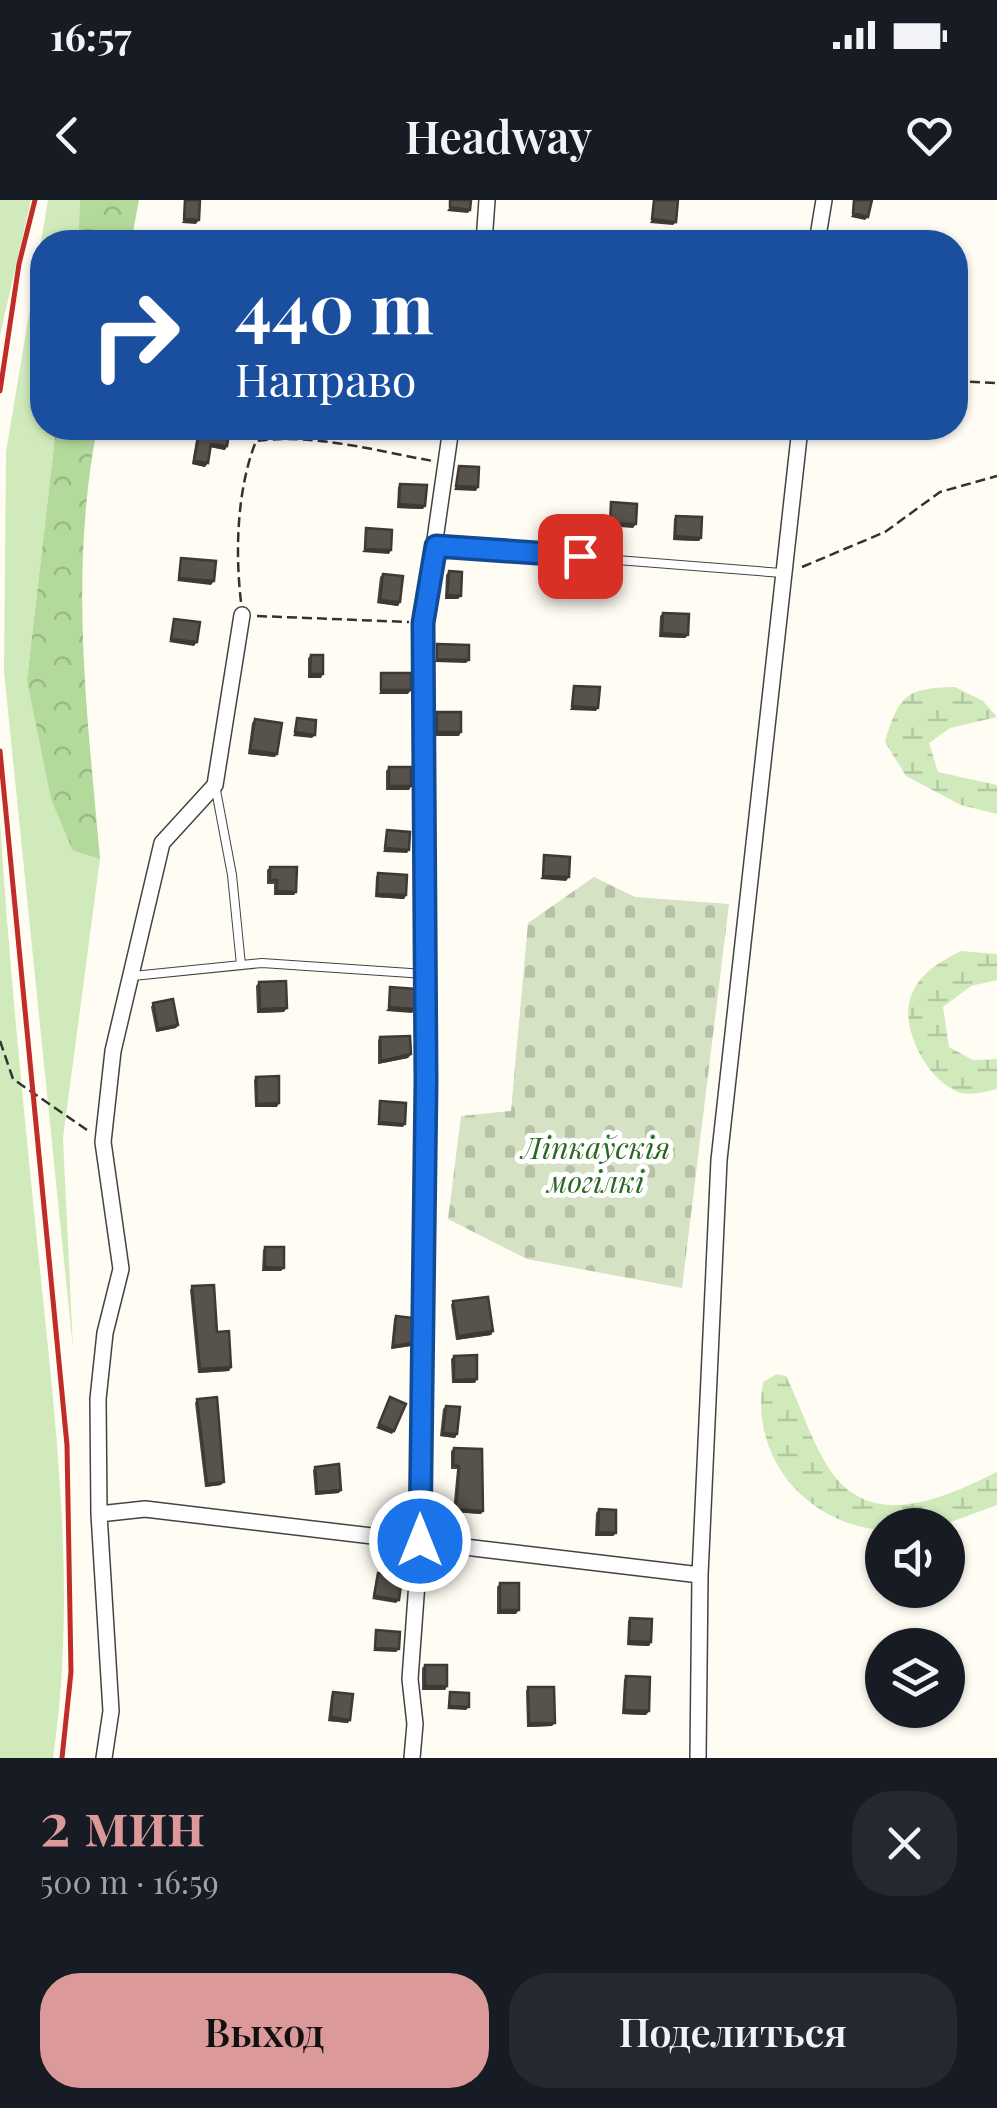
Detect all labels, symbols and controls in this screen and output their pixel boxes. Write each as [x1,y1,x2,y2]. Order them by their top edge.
text: 16:57 [50,10,132,61]
text: Headway [405,105,592,165]
icon: back [40,108,95,163]
icon: heart [902,108,957,163]
text: 440 m [235,258,434,352]
icon: right [70,270,200,400]
text: Направо [235,348,417,408]
pin [538,514,623,599]
icon: arrive [553,529,608,584]
park label: Ліпкаўскія могілкі [520,1127,670,1201]
position arrow [368,1489,472,1593]
map controls [865,1508,965,1728]
button: sound [865,1508,965,1608]
button: layers [865,1628,965,1728]
text: 2 мин [40,1781,205,1861]
button: close [852,1791,957,1896]
text: 500 m · 16:59 [40,1859,219,1902]
button: Выход [40,1973,489,2088]
button: Поделиться [509,1973,957,2088]

